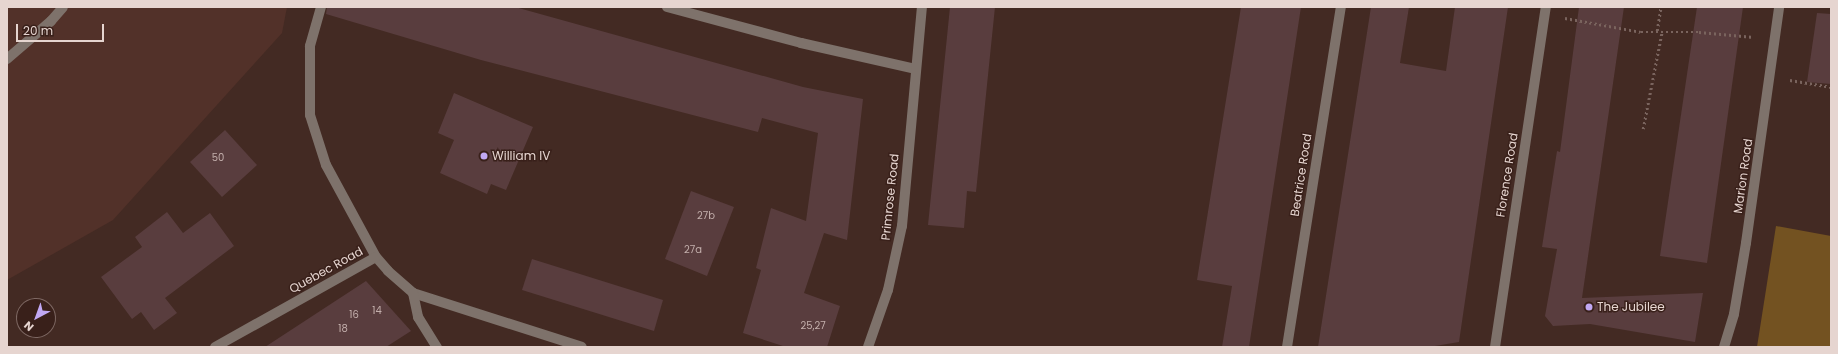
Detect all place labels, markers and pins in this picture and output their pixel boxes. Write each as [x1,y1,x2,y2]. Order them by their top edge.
place label: William IV [492,149,550,163]
marker: William IV [479,151,489,161]
place label: The Jubilee [1597,300,1665,314]
marker: The Jubilee [1584,302,1594,312]

